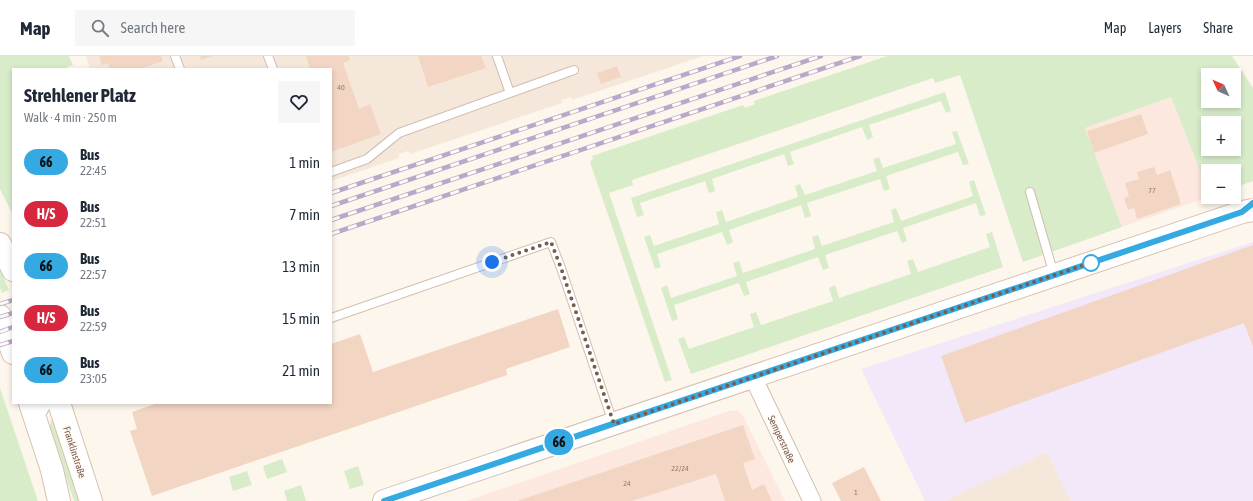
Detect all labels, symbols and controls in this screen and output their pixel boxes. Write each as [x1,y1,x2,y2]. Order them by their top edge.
search box [75,10,355,46]
text: Map [20,17,51,39]
icon: search [89,17,111,39]
text: Search here [121,19,185,36]
text: Map [1104,20,1126,36]
text: Layers [1148,20,1181,36]
text: Share [1203,20,1233,36]
north arrow [1201,68,1241,108]
map controls [1201,68,1241,204]
button: heart [278,81,320,123]
house number: 40 [337,83,345,92]
text: Strehlener Platz [24,84,136,106]
text: Walk · 4 min · 250 m [24,110,117,125]
button: + [1201,116,1241,156]
text: Bus [80,146,100,163]
text: 66 [39,154,53,170]
text: 1 min [289,154,320,171]
text: 22:45 [80,163,107,178]
button: − [1201,164,1241,204]
house number: 77 [1148,186,1156,195]
text: Bus [80,198,100,215]
text: H/S [37,206,55,222]
text: 7 min [289,206,320,223]
text: 22:51 [80,215,107,230]
text: Bus [80,250,100,267]
your location [482,252,502,272]
unlabelled marker [1082,254,1100,272]
text: 66 [39,258,53,274]
text: 13 min [282,258,320,275]
text: 22:57 [80,267,107,282]
text: Bus [80,302,100,319]
text: H/S [37,310,55,326]
text: 15 min [282,310,320,327]
text: 22:59 [80,319,107,334]
text: Bus [80,354,100,371]
text: 66 [39,362,53,378]
text: 21 min [282,362,320,379]
text: 23:05 [80,371,107,386]
street label: Semperstraße [766,414,798,465]
street label: Franklinstraße [61,425,88,480]
line badge: 66 [541,429,577,455]
text: 66 [552,434,566,450]
house number: 22/24 [671,464,689,473]
house number: 24 [623,479,631,488]
house number: 1 [854,488,858,497]

